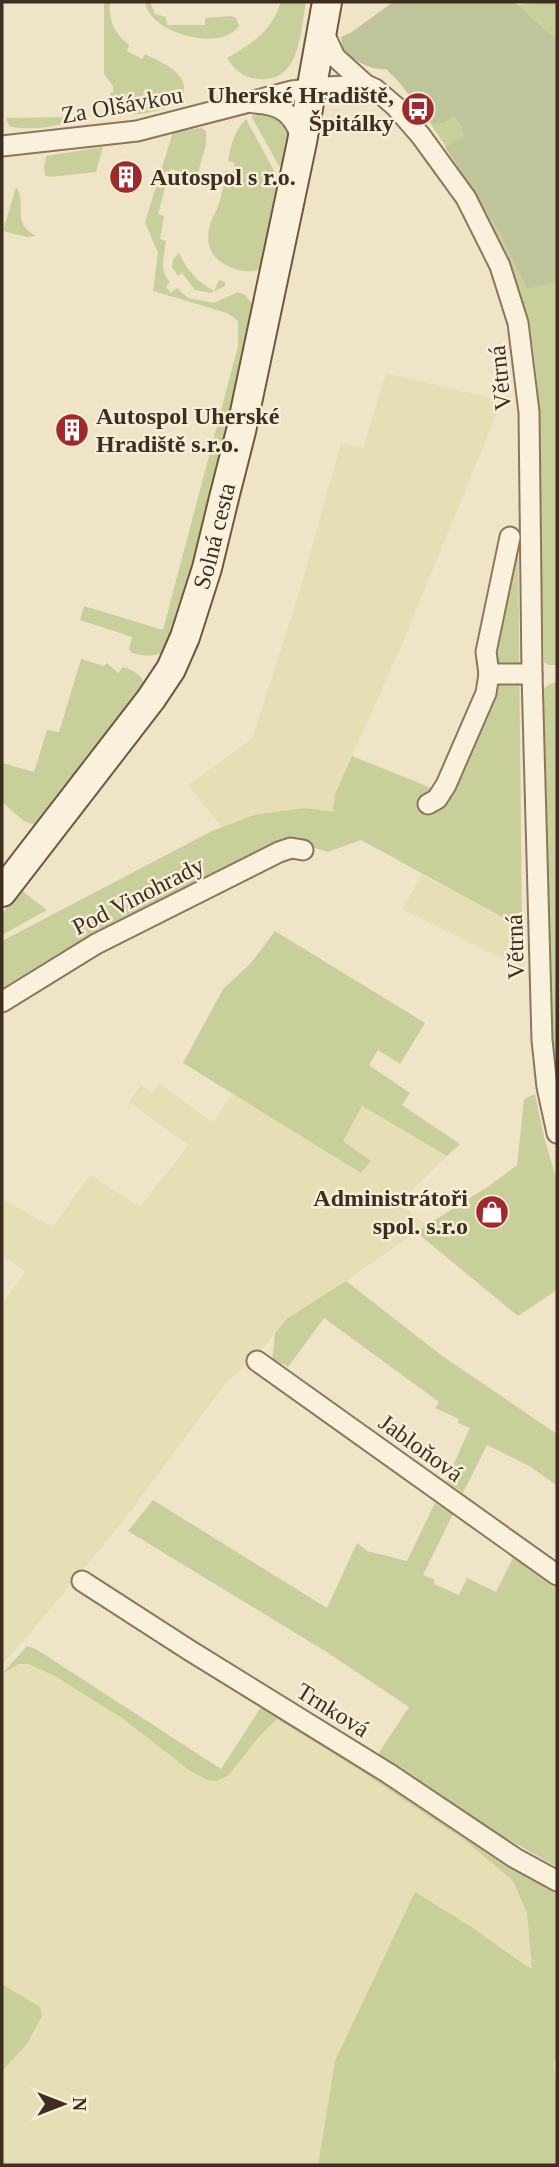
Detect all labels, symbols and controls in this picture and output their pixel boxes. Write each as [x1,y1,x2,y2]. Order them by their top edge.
street label: Za Olšávkou [59,81,185,129]
place label: Uherské Hradiště, Špitálky [207,82,394,136]
bus stop icon: Uherské Hradiště, Špitálky [399,90,437,128]
building icon: Autospol s r.o. [107,158,145,196]
place label: Autospol s r.o. [150,164,296,190]
street label: Větrná [484,344,516,412]
place label: Autospol Uherské Hradiště s.r.o. [96,403,280,457]
building icon: Autospol Uherské Hradiště s.r.o. [53,411,91,449]
street label: Solná cesta [188,480,240,592]
street label: Pod Vinohrady [68,852,208,940]
street label: Větrná [501,914,529,980]
place label: Administrátoři spol. s.r.o [313,1185,468,1239]
shop icon: Administrátoři spol. s.r.o [473,1193,511,1231]
street label: Jabloňová [374,1409,468,1487]
street label: Trnková [292,1678,374,1743]
north arrow [28,2069,98,2139]
text: N [69,2097,90,2111]

